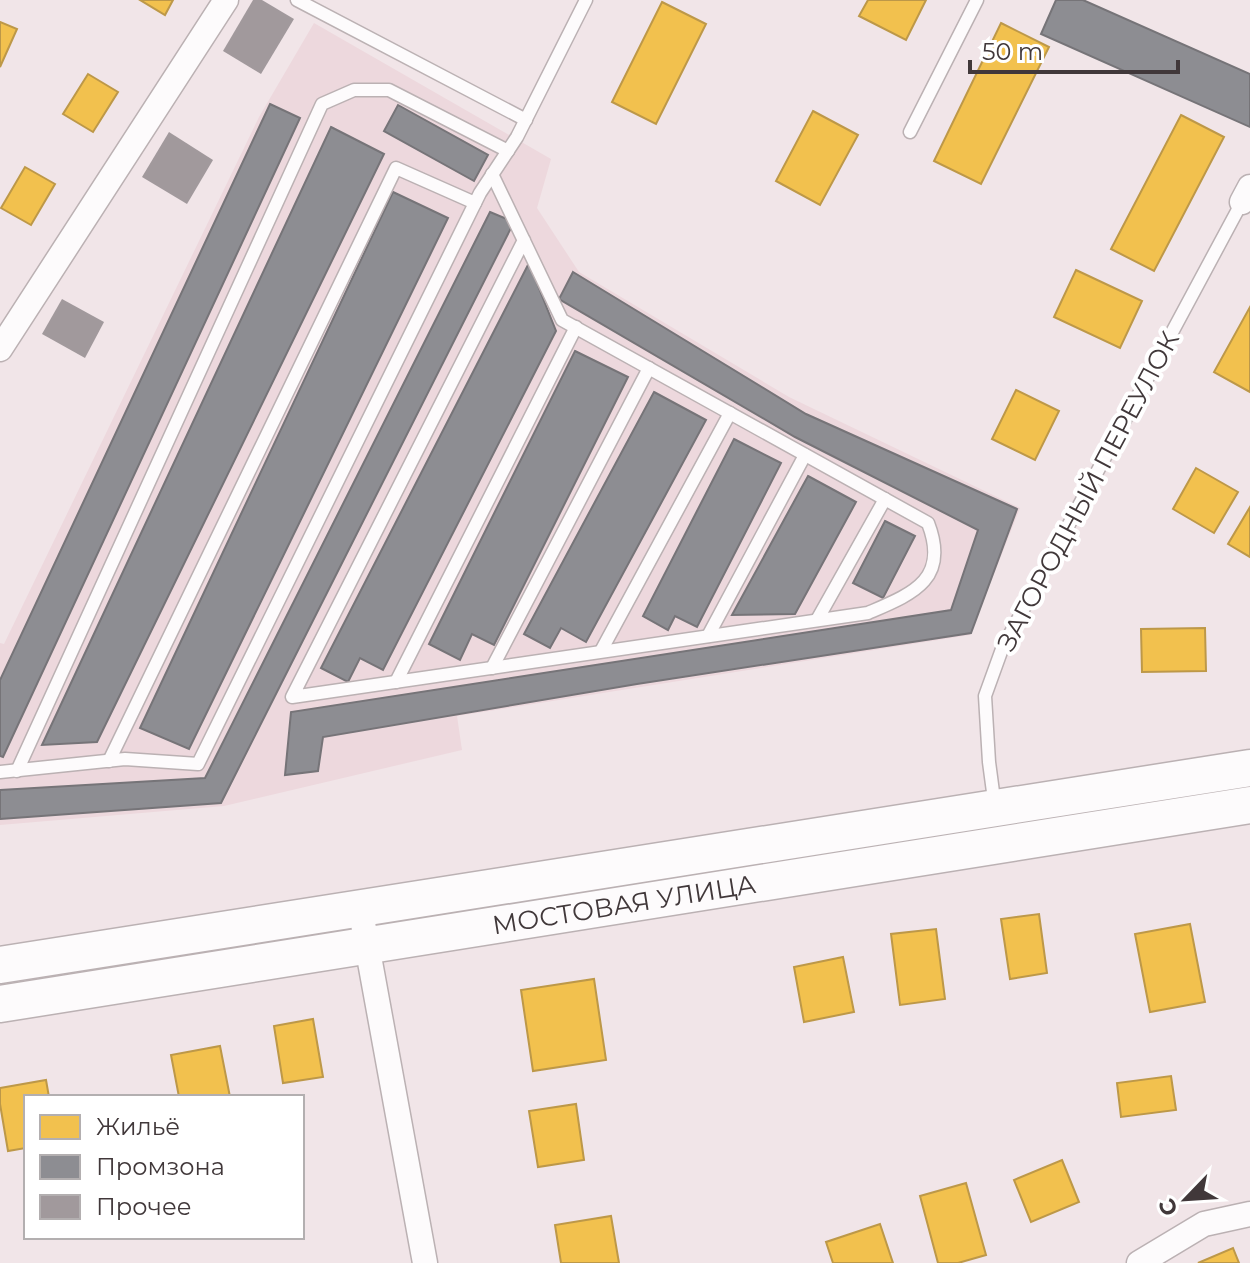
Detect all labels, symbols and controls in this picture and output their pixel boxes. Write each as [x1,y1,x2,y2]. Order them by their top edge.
scale bar [970,24,1178,74]
text: 50 m [982,37,1043,66]
street label: ЗАГОРОДНЫЙ ПЕРЕУЛОК [990,326,1186,656]
street label: МОСТОВАЯ УЛИЦА [490,868,758,941]
legend [24,1095,304,1239]
text: Жильё [96,1112,180,1141]
text: Промзона [96,1152,225,1181]
north arrow [1146,1159,1226,1239]
text: Прочее [96,1192,192,1221]
text: С [1153,1194,1184,1220]

